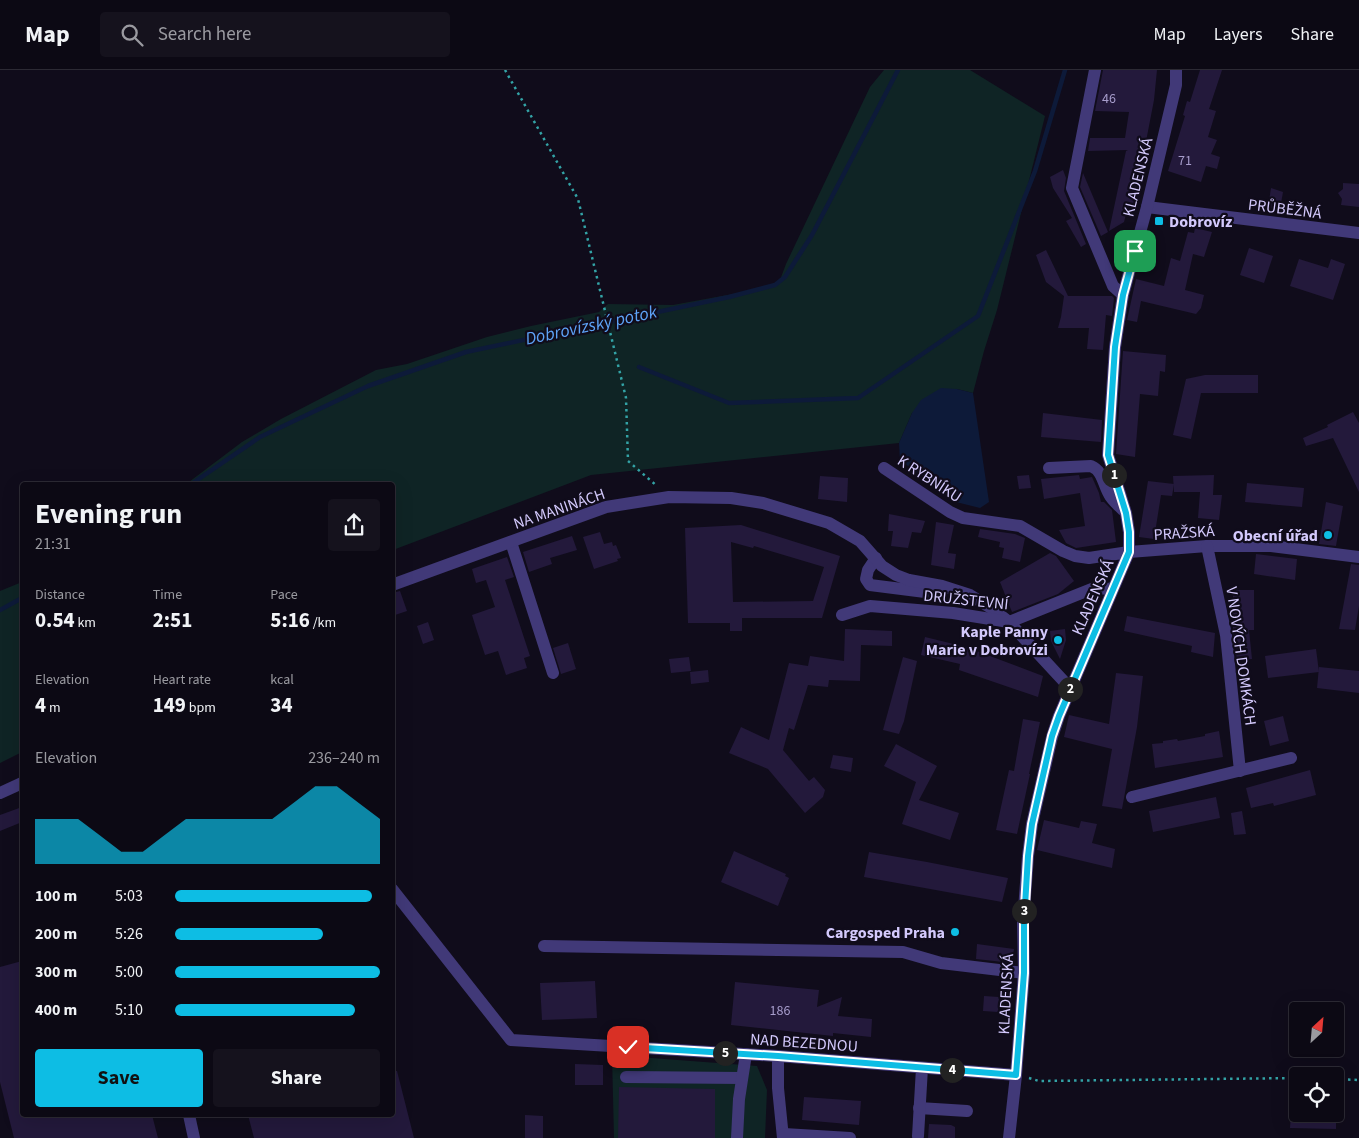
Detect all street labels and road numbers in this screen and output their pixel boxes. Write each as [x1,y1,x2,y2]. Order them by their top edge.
street label: KLADENSKÁ [1118,135,1158,219]
street label: PRŮBĚŽNÁ [1247,194,1323,224]
street label: K RYBNÍKU [893,450,966,508]
street label: NA MANINÁCH [511,483,608,535]
street label: PRAŽSKÁ [1153,520,1216,546]
street label: KLADENSKÁ [1066,556,1120,639]
street label: DRUŽSTEVNÍ [922,585,1010,615]
street label: V NOVÝCH DOMKÁCH [1220,585,1262,727]
street label: KLADENSKÁ [993,953,1019,1035]
street label: NAD BEZEDNOU [749,1028,859,1058]

